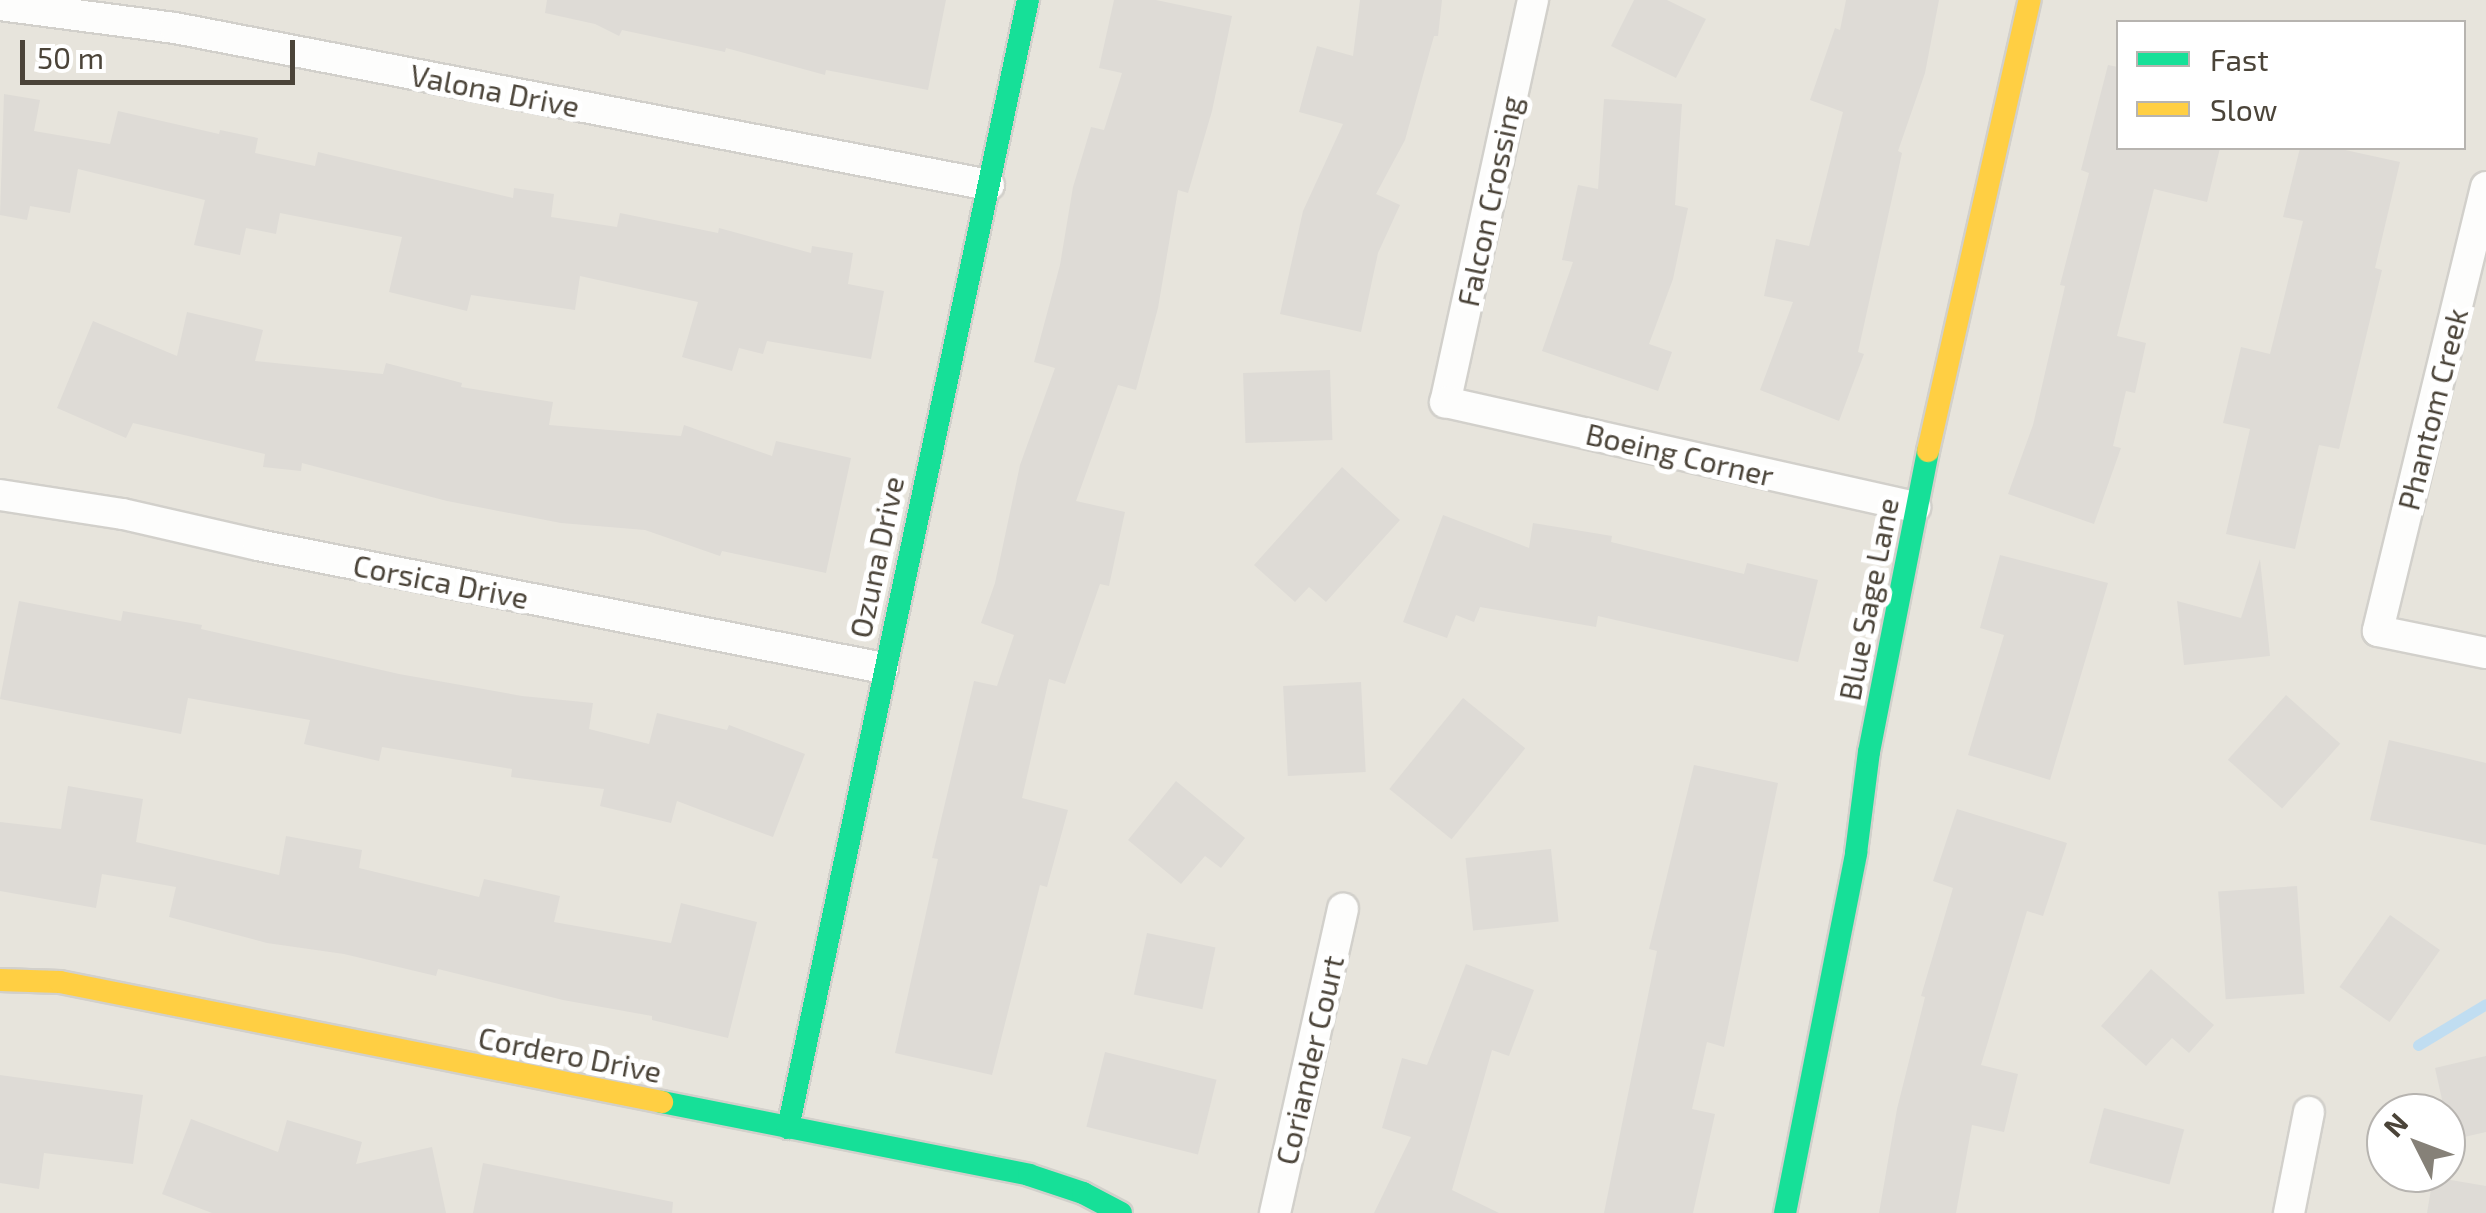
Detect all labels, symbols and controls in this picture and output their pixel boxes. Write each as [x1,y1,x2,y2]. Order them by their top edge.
scale bar [25,20,300,82]
legend [2116,20,2466,150]
text: 50 m [37,39,104,75]
text: Fast [2210,41,2269,77]
street label: Valona Drive [407,56,583,124]
text: Slow [2210,91,2277,127]
street label: Falcon Crossing [1449,92,1529,310]
street label: Phantom Creek [2390,304,2474,514]
street label: Boeing Corner [1583,415,1777,493]
street label: Ozuna Drive [841,473,911,641]
street label: Blue Sage Lane [1831,495,1905,703]
street label: Corsica Drive [350,546,532,616]
street label: Coriander Court [1267,952,1351,1168]
street label: Cordero Drive [475,1019,665,1089]
north arrow [2366,1093,2466,1193]
text: N [2376,1105,2415,1143]

